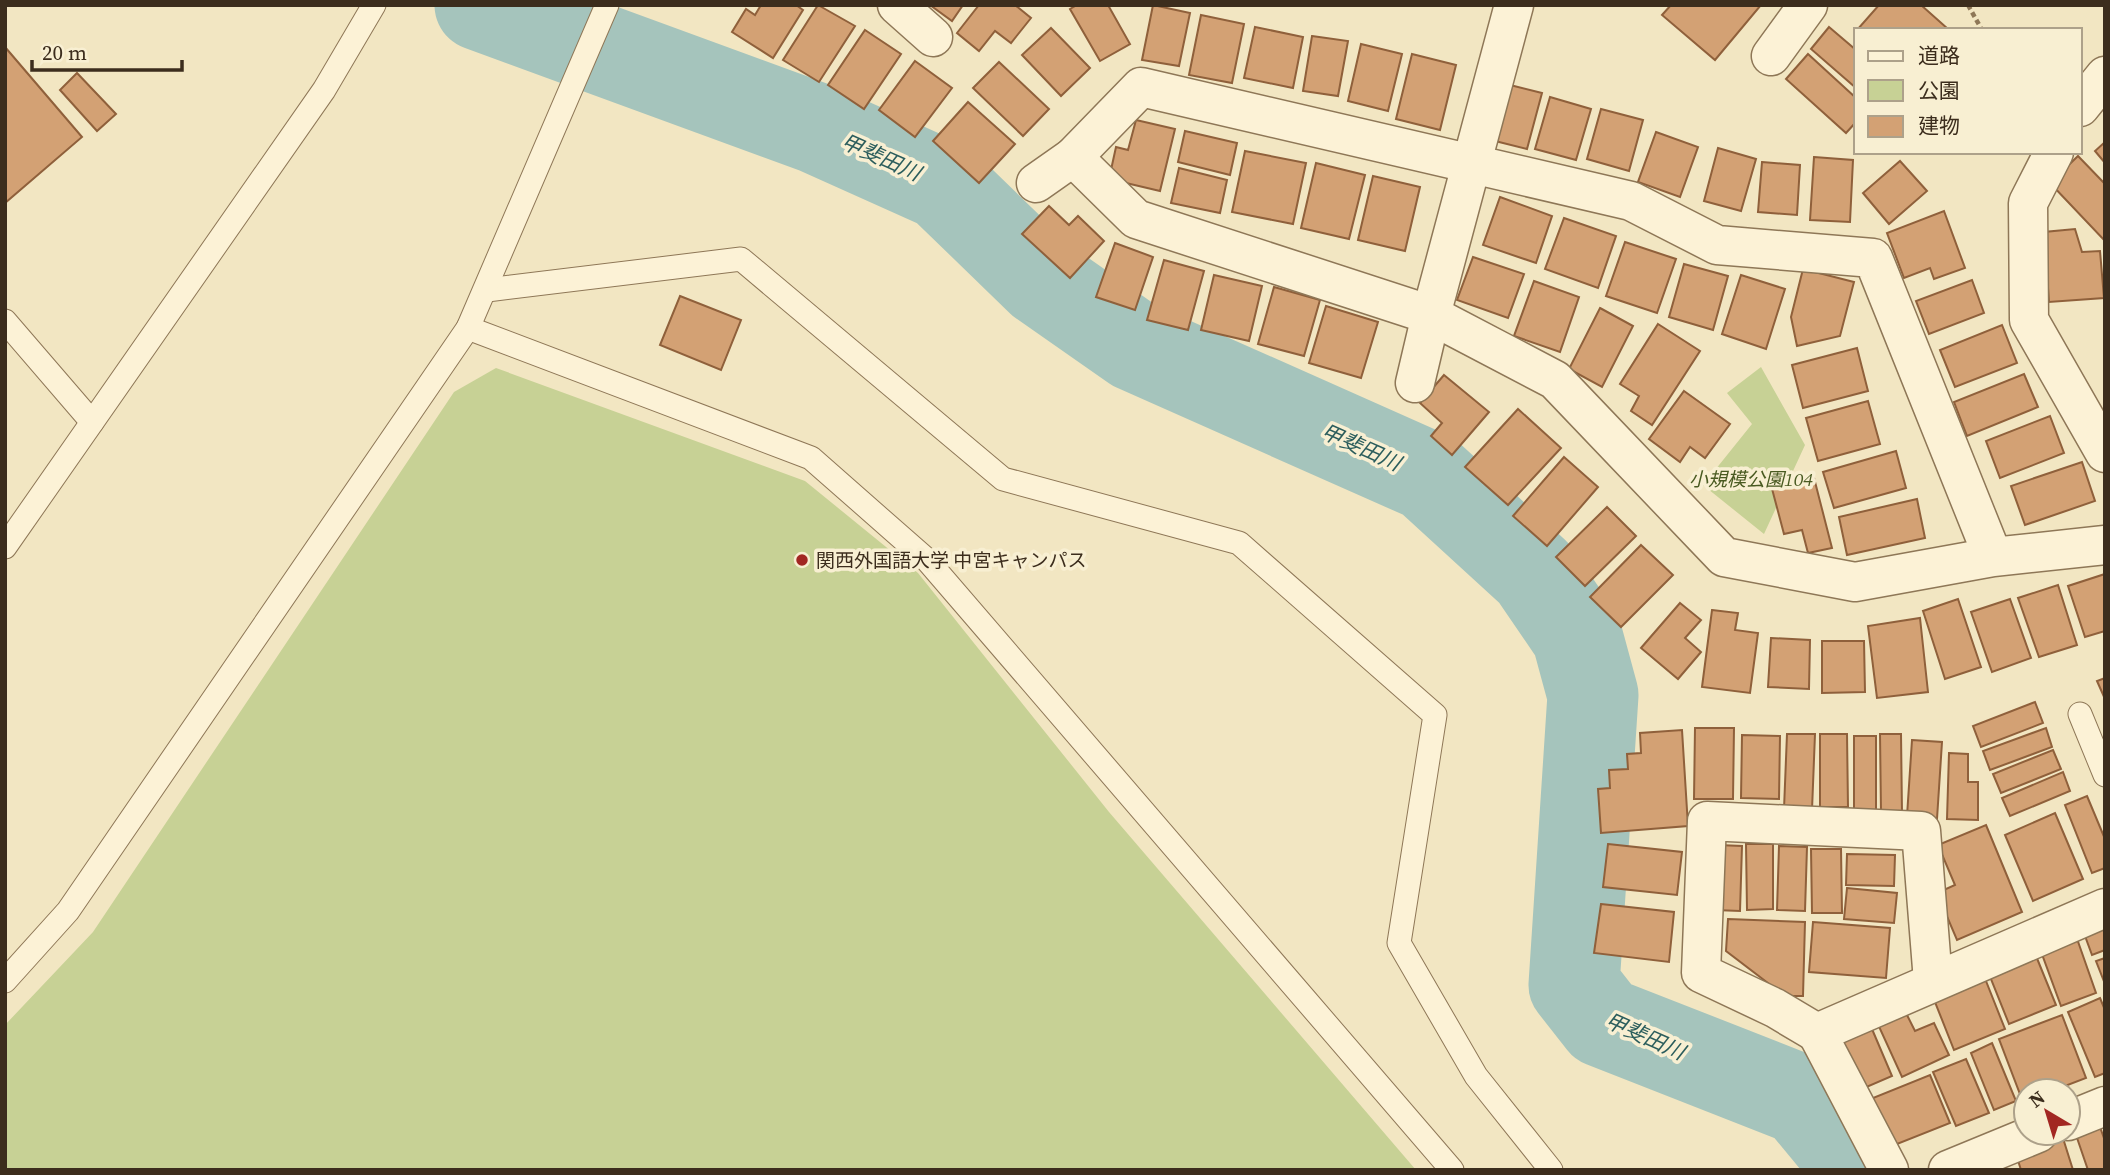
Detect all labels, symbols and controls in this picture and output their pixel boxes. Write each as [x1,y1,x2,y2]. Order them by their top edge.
scale bar [32,28,182,72]
legend [1854,28,2082,154]
text: 20 m [42,38,87,67]
text: 道路 [1918,41,1960,70]
text: 公園 [1918,76,1960,105]
text: 建物 [1918,111,1960,140]
water label: 甲斐田川 [837,127,927,188]
water label: 甲斐田川 [1317,417,1407,478]
park label: 小規模公園104 [1689,466,1813,492]
place label: 関西外国語大学 中宮キャンパス [816,547,1086,573]
marker: 関西外国語大学 中宮キャンパス [794,552,810,568]
water label: 甲斐田川 [1601,1006,1691,1067]
north arrow [2012,1077,2082,1147]
text: N [2023,1084,2050,1113]

